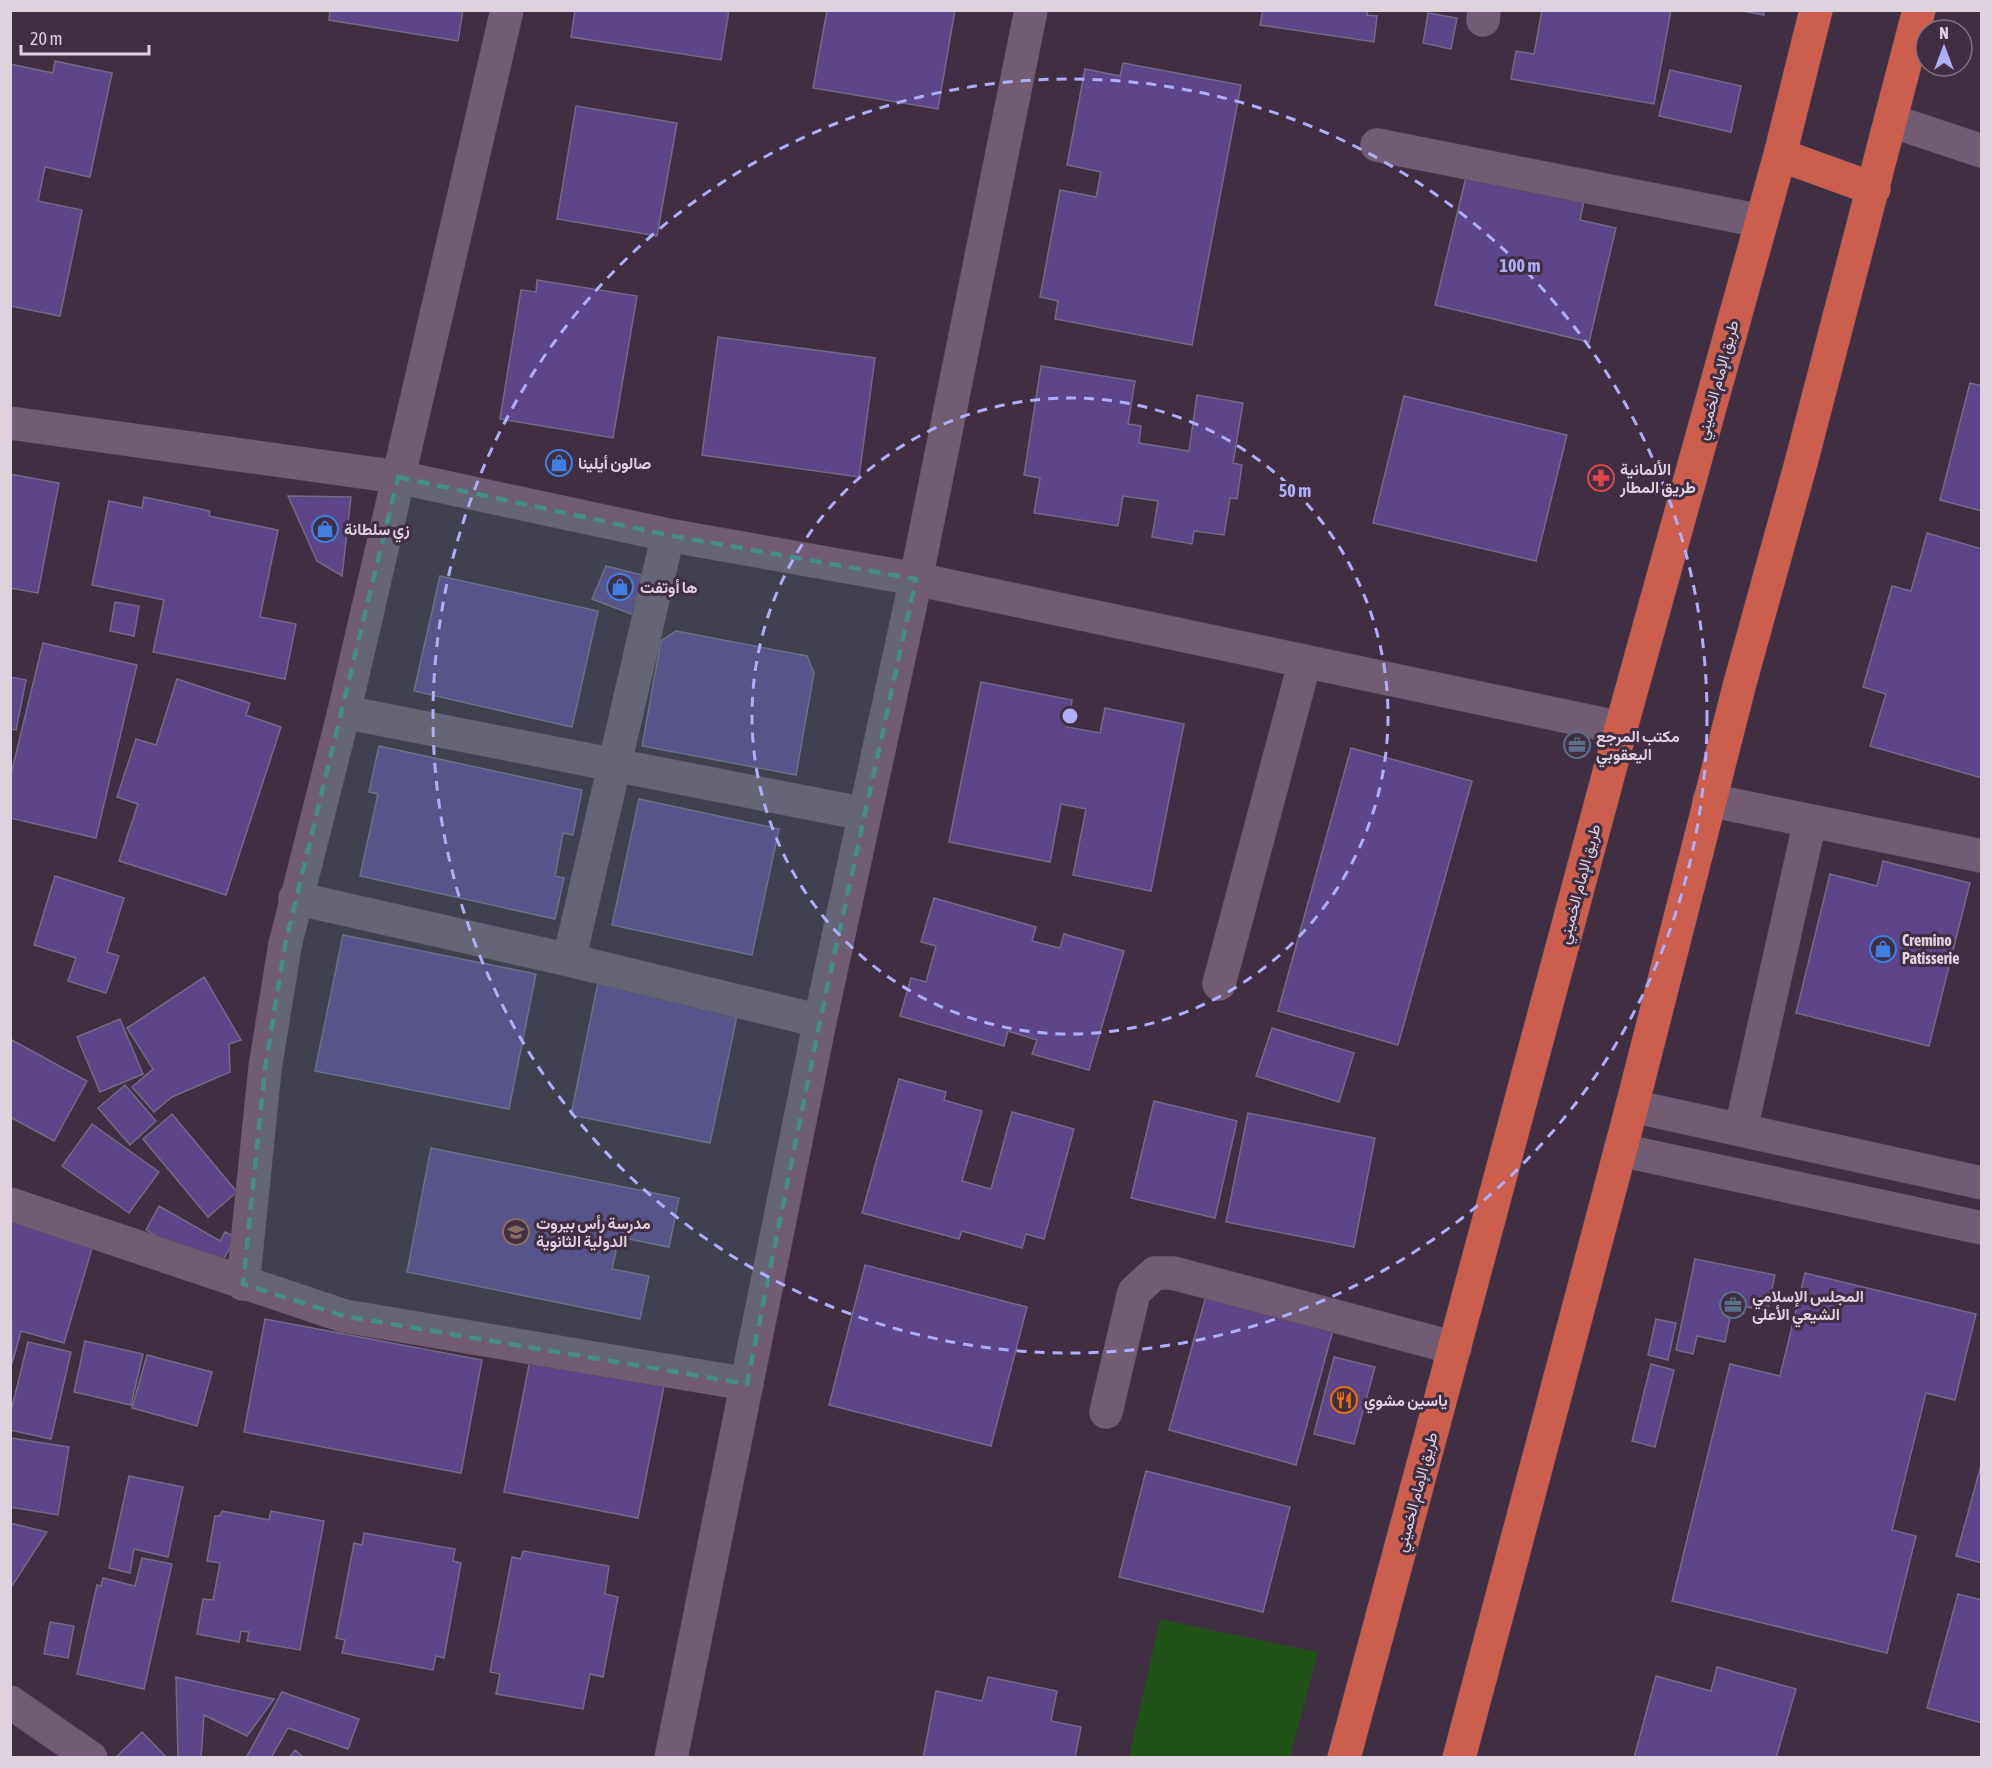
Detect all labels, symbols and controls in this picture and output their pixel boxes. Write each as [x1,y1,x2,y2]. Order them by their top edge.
scale bar [21,18,148,56]
north arrow [1914,18,1974,78]
text: N [1939,24,1949,42]
text: 20 m [30,28,62,49]
text: 100 m [1500,255,1540,276]
street label: طريق الإمام الخميني [1692,318,1746,443]
shop icon: صالون أيلينا [544,448,574,478]
place label: صالون أيلينا [578,454,651,474]
place label: الألمانية طريق المطار [1619,460,1696,498]
pharmacy icon: الألمانية طريق المطار [1586,463,1616,493]
text: 50 m [1279,480,1311,501]
shop icon: زي سلطانة [310,514,340,544]
place label: زي سلطانة [344,520,410,543]
shop icon: ها أوتفت [605,572,635,602]
place label: ها أوتفت [640,578,698,598]
centre of rings [1060,706,1080,726]
place label: مكتب المرجع اليعقوبي [1596,727,1680,768]
office icon: مكتب المرجع اليعقوبي [1562,730,1592,760]
street label: طريق الإمام الخميني [1554,822,1608,947]
place label: Cremino Patisserie [1902,931,1959,967]
shop icon: Cremino Patisserie [1868,934,1898,964]
place label: مدرسة رأس بيروت الدولية الثانوية [536,1214,651,1252]
school or university icon: مدرسة رأس بيروت الدولية الثانوية [501,1217,531,1247]
place label: المجلس الإسلامي الشيعي الأعلى [1752,1287,1864,1328]
office icon: المجلس الإسلامي الشيعي الأعلى [1718,1290,1748,1320]
restaurant icon: ياسين مشوي [1329,1385,1359,1415]
place label: ياسين مشوي [1364,1391,1448,1414]
street label: طريق الإمام الخميني [1391,1430,1445,1555]

